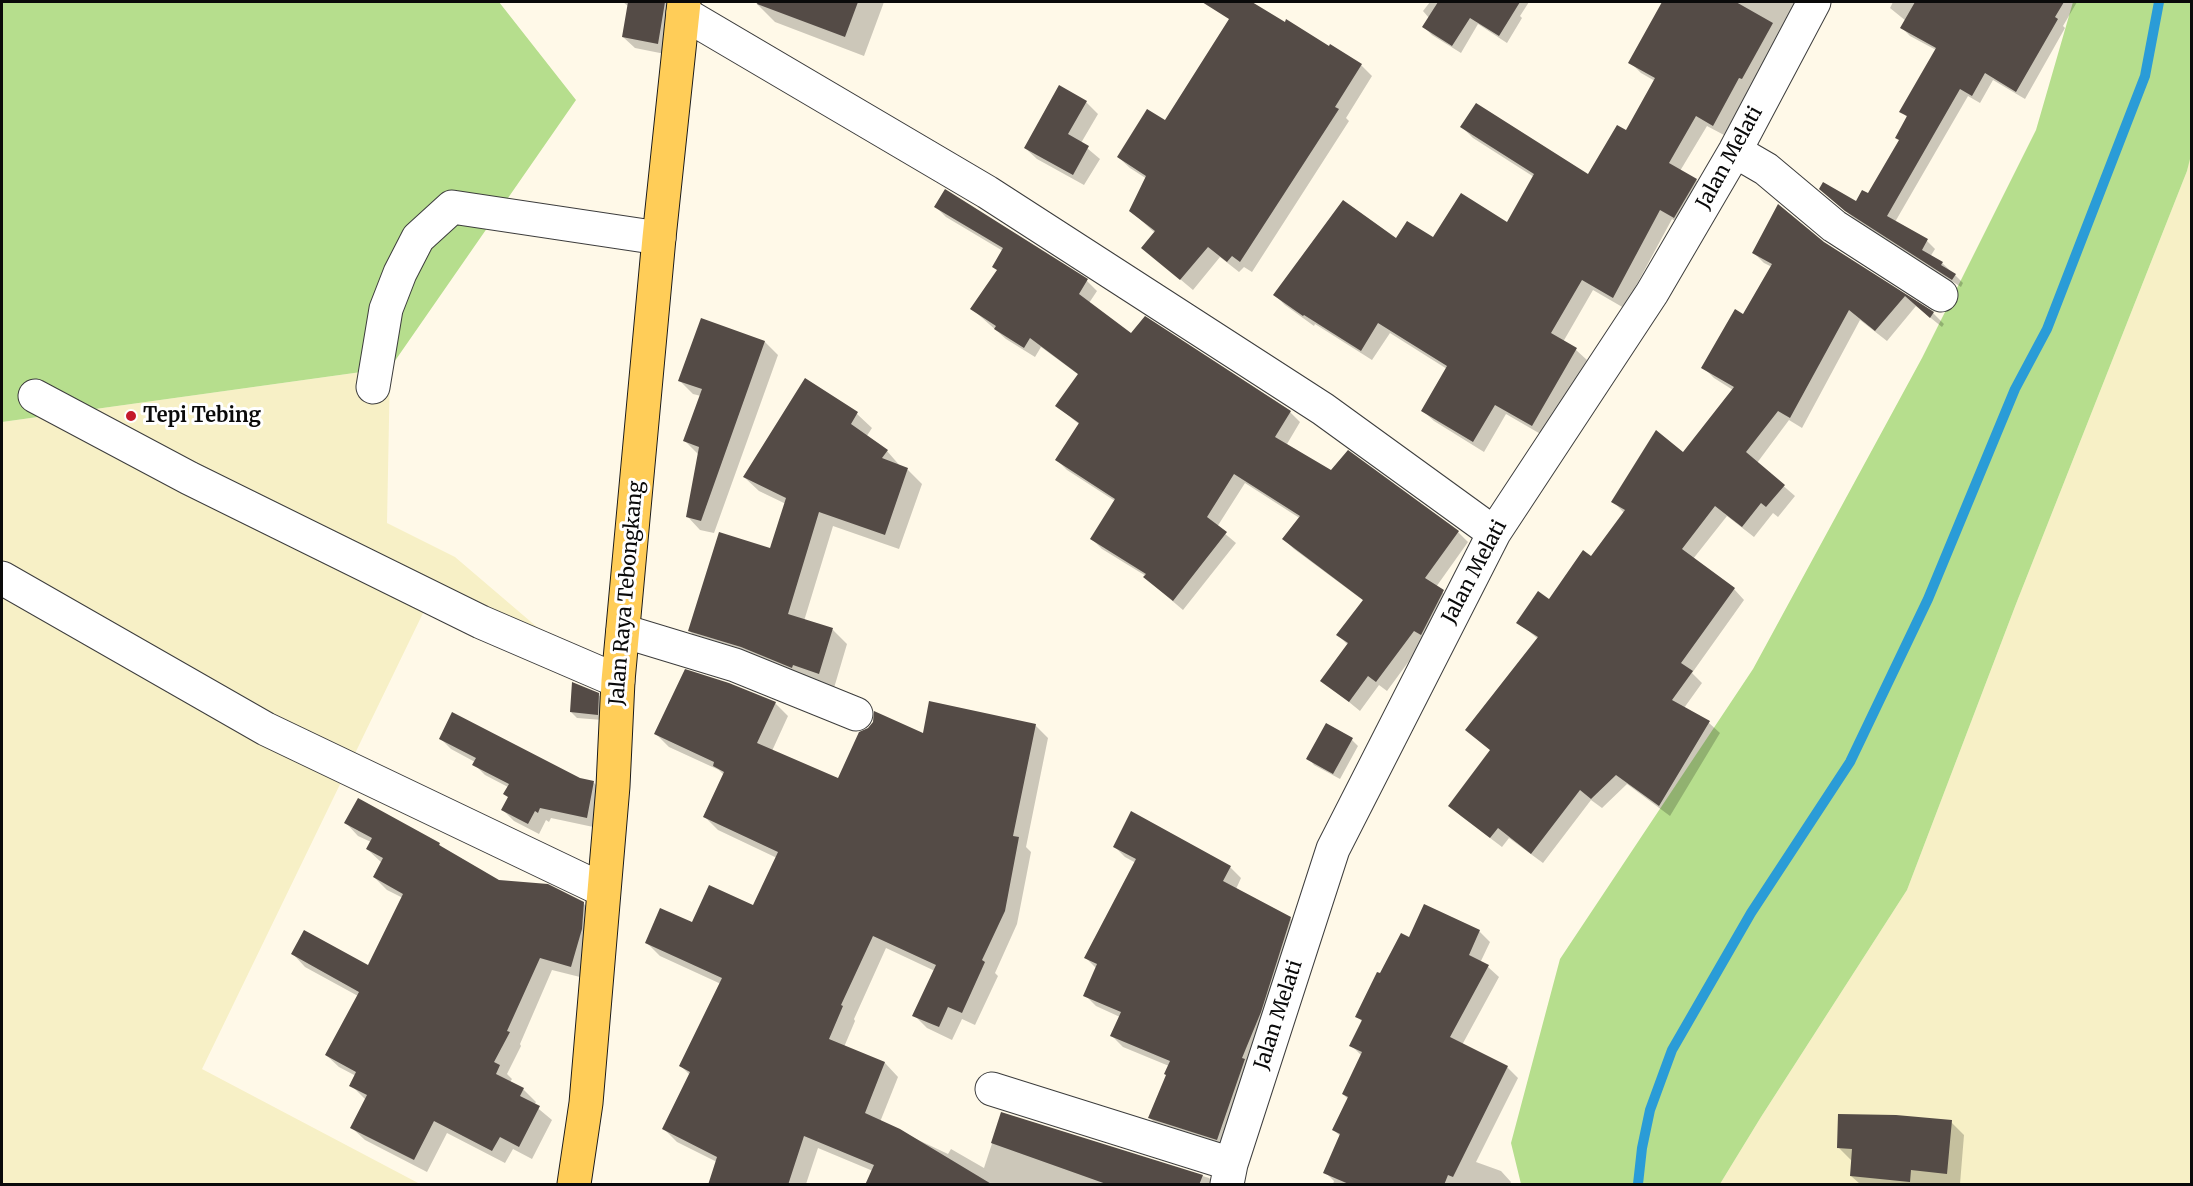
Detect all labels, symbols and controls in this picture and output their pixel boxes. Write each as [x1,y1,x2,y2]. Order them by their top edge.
street label: Jalan Melati [1692,102,1768,214]
place label: Tepi Tebing [143,404,261,428]
marker: Tepi Tebing [124,409,138,423]
street label: Jalan Raya Tebongkang [605,480,649,706]
street label: Jalan Melati [1438,516,1512,628]
street label: Jalan Melati [1250,957,1308,1073]

